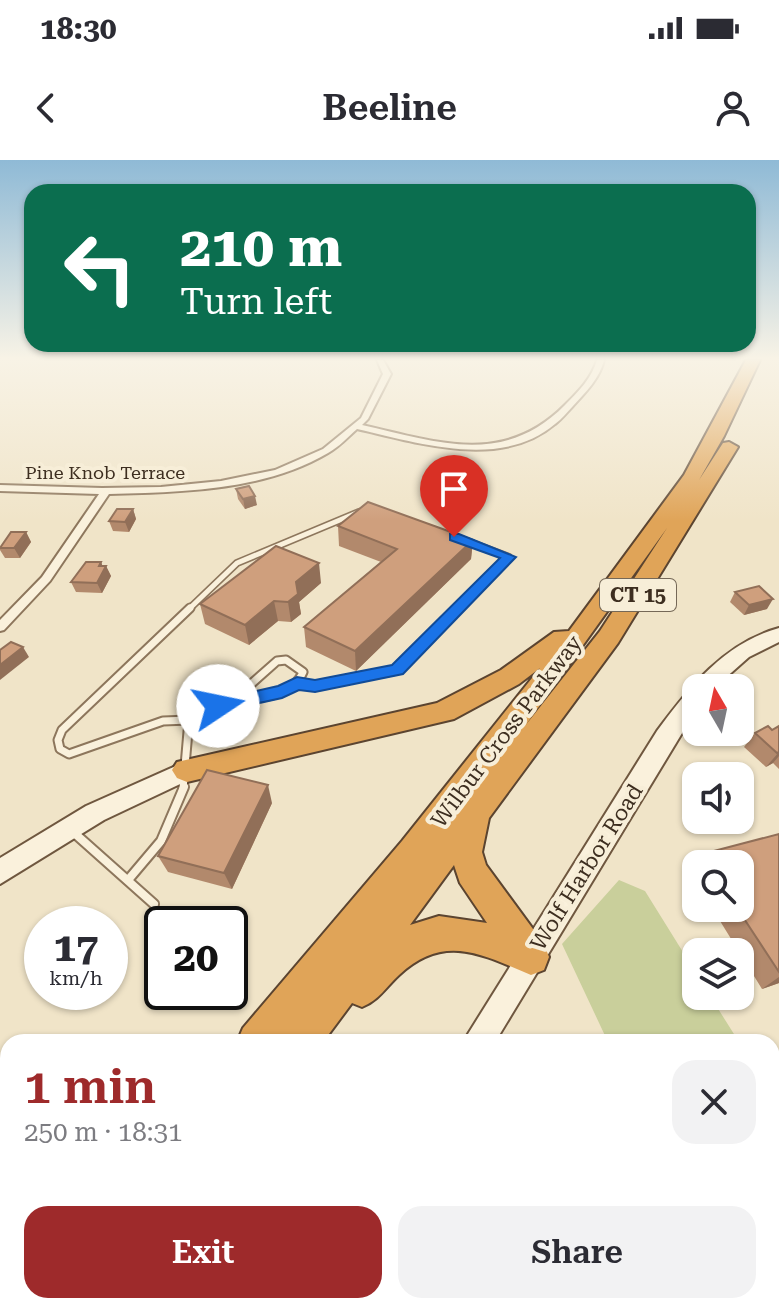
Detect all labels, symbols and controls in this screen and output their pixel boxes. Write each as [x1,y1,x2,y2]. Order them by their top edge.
text: 18:30 [40,11,117,46]
icon: back [24,86,68,130]
icon: person [711,86,755,130]
text: Beeline [322,87,457,129]
text: 210 m [180,214,342,280]
icon: left [48,216,152,320]
text: Turn left [180,281,332,323]
pin [420,455,488,537]
street label: Pine Knob Terrace [25,462,185,483]
icon: arrive [432,467,476,511]
road number: CT 15 [600,579,676,611]
street label: Wilbur Cross Parkway [426,630,587,832]
position arrow [176,664,260,748]
north arrow [682,674,754,746]
map controls [682,674,754,1010]
button: sound [682,762,754,834]
street label: Wolf Harbor Road [525,780,648,955]
button: search [682,850,754,922]
speed limit sign: 20 [144,906,248,1010]
text: 17 [54,924,98,971]
button: layers [682,938,754,1010]
text: km/h [49,966,103,990]
text: 1 min [24,1059,156,1115]
button: close [672,1060,756,1144]
text: 250 m · 18:31 [24,1117,183,1147]
button: Exit [24,1206,382,1298]
button: Share [398,1206,756,1298]

